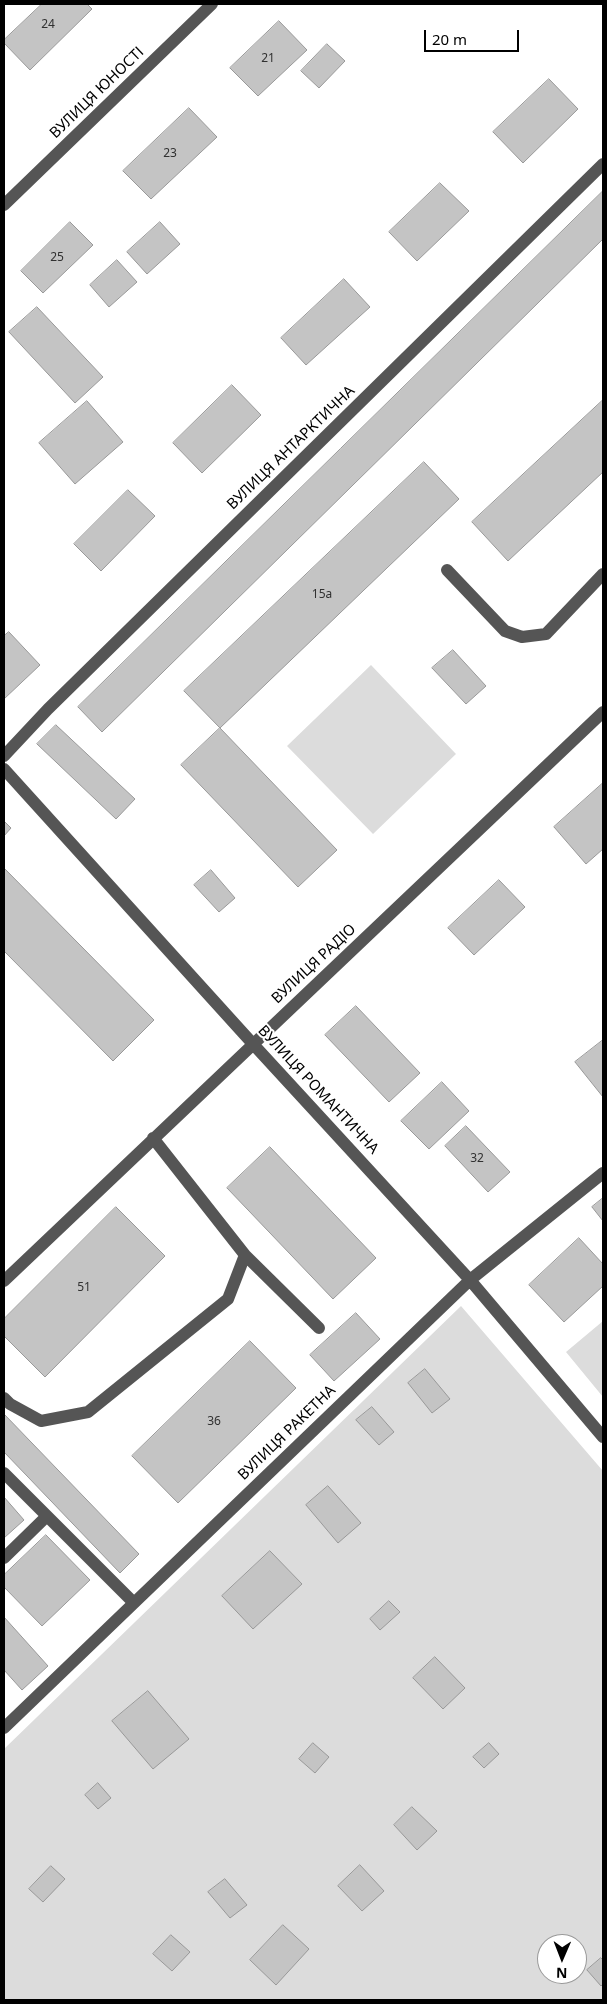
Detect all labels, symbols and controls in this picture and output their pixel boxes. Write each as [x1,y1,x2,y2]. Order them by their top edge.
house number: 24 [41,18,55,32]
scale bar [427,20,522,52]
text: 20 m [432,29,467,49]
street label: ВУЛИЦЯ ЮНОСТІ [46,44,148,142]
house number: 21 [261,52,275,66]
house number: 23 [163,147,177,161]
house number: 25 [50,251,64,265]
street label: ВУЛИЦЯ АНТАРКТИЧНА [223,382,359,514]
house number: 15а [312,588,332,602]
street label: ВУЛИЦЯ РАДІО [268,920,360,1008]
street label: ВУЛИЦЯ РОМАНТИЧНА [254,1022,382,1158]
house number: 32 [470,1152,484,1166]
house number: 51 [77,1281,91,1295]
street label: ВУЛИЦЯ РАКЕТНА [234,1382,340,1484]
house number: 36 [207,1415,221,1429]
north arrow [537,1934,587,1984]
text: N [556,1964,568,1983]

